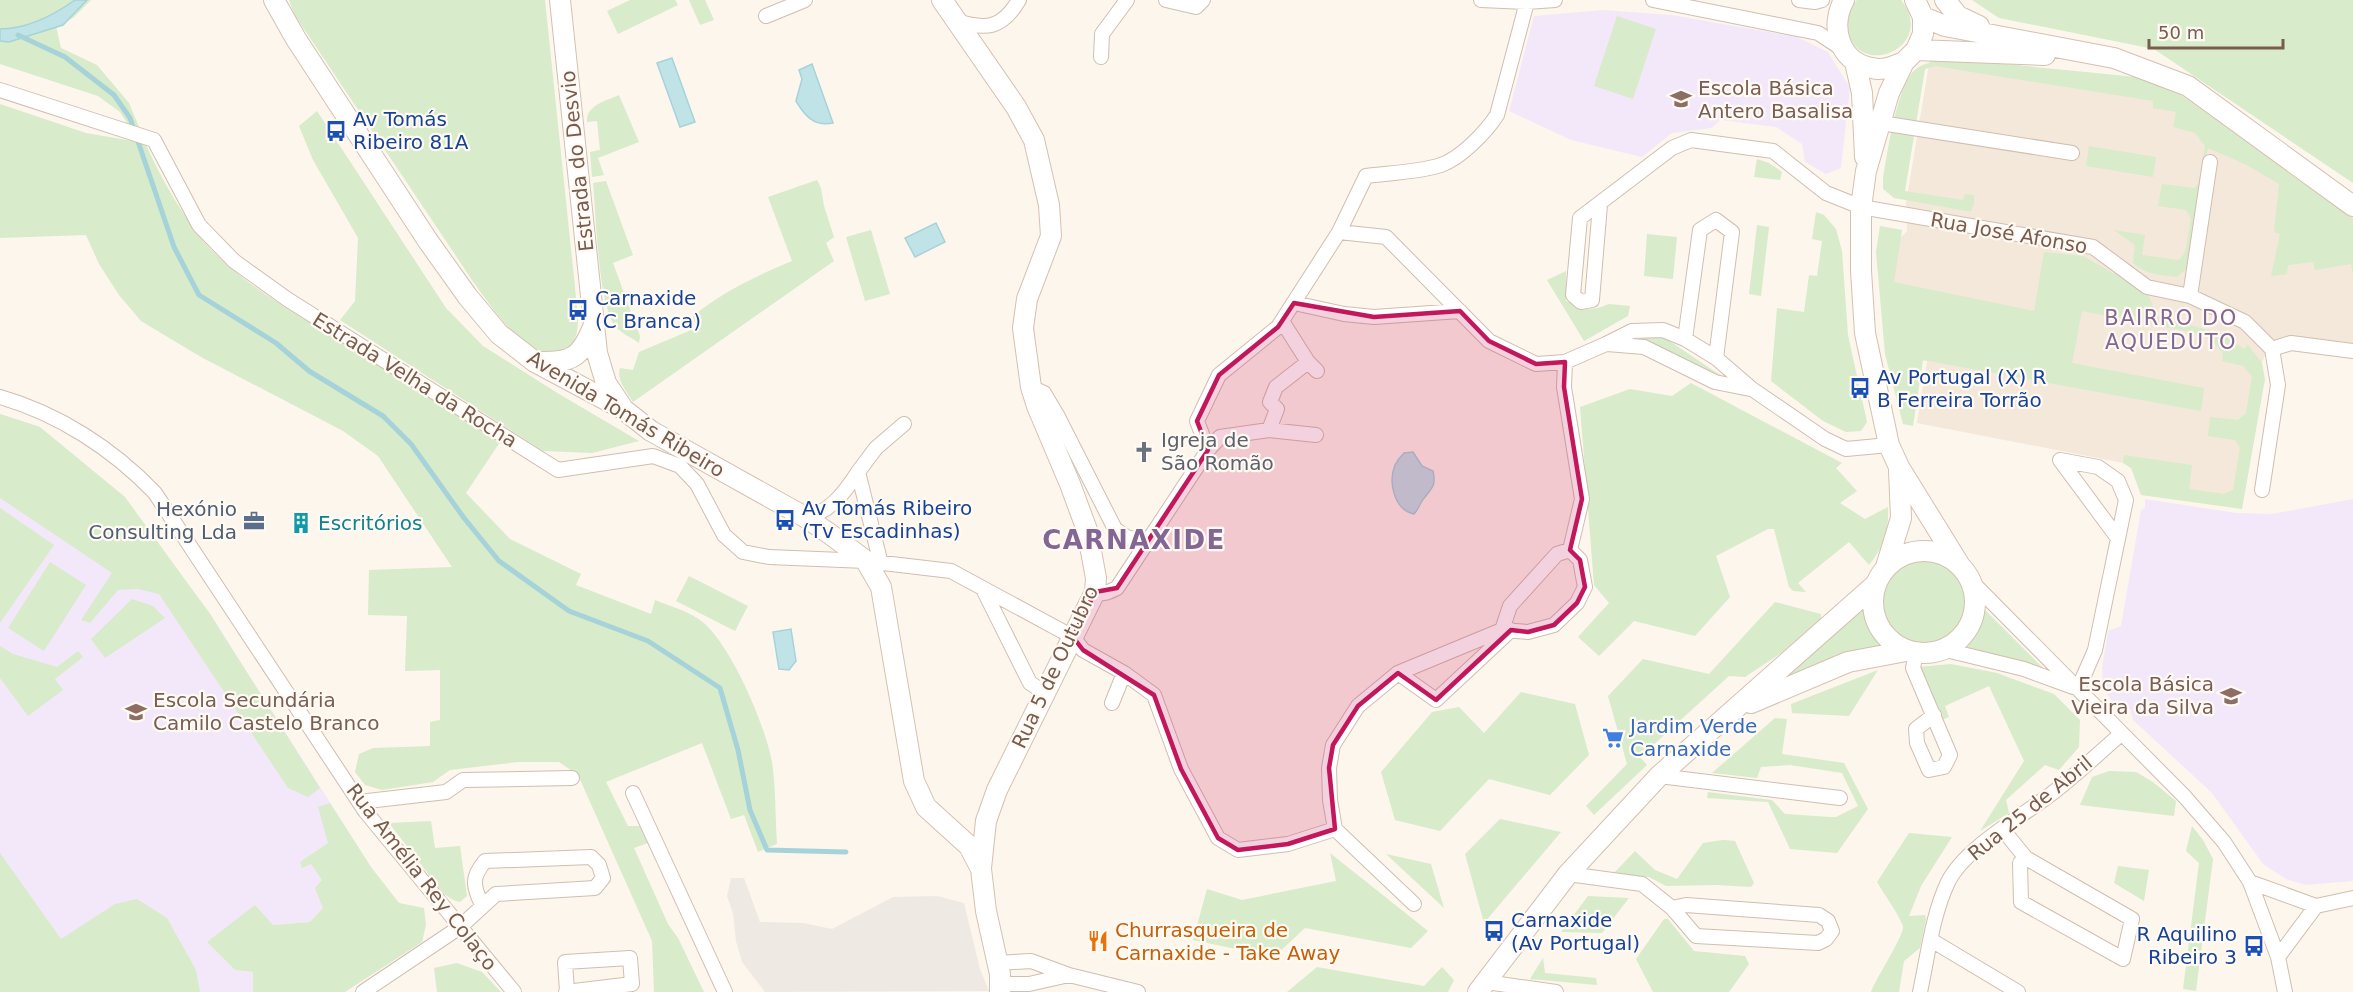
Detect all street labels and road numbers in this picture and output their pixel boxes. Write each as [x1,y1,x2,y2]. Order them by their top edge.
street label: Estrada do Desvio [556,69,598,253]
street label: Rua José Afonso [1929,207,2089,259]
street label: Estrada Velha da Rocha [308,307,522,453]
street label: Avenida Tomás Ribeiro [523,346,729,482]
street label: Rua 5 de Outubro [1007,582,1103,752]
street label: Rua 25 de Abril [1963,750,2097,866]
street label: Rua Amélia Rey Colaço [342,779,502,975]

